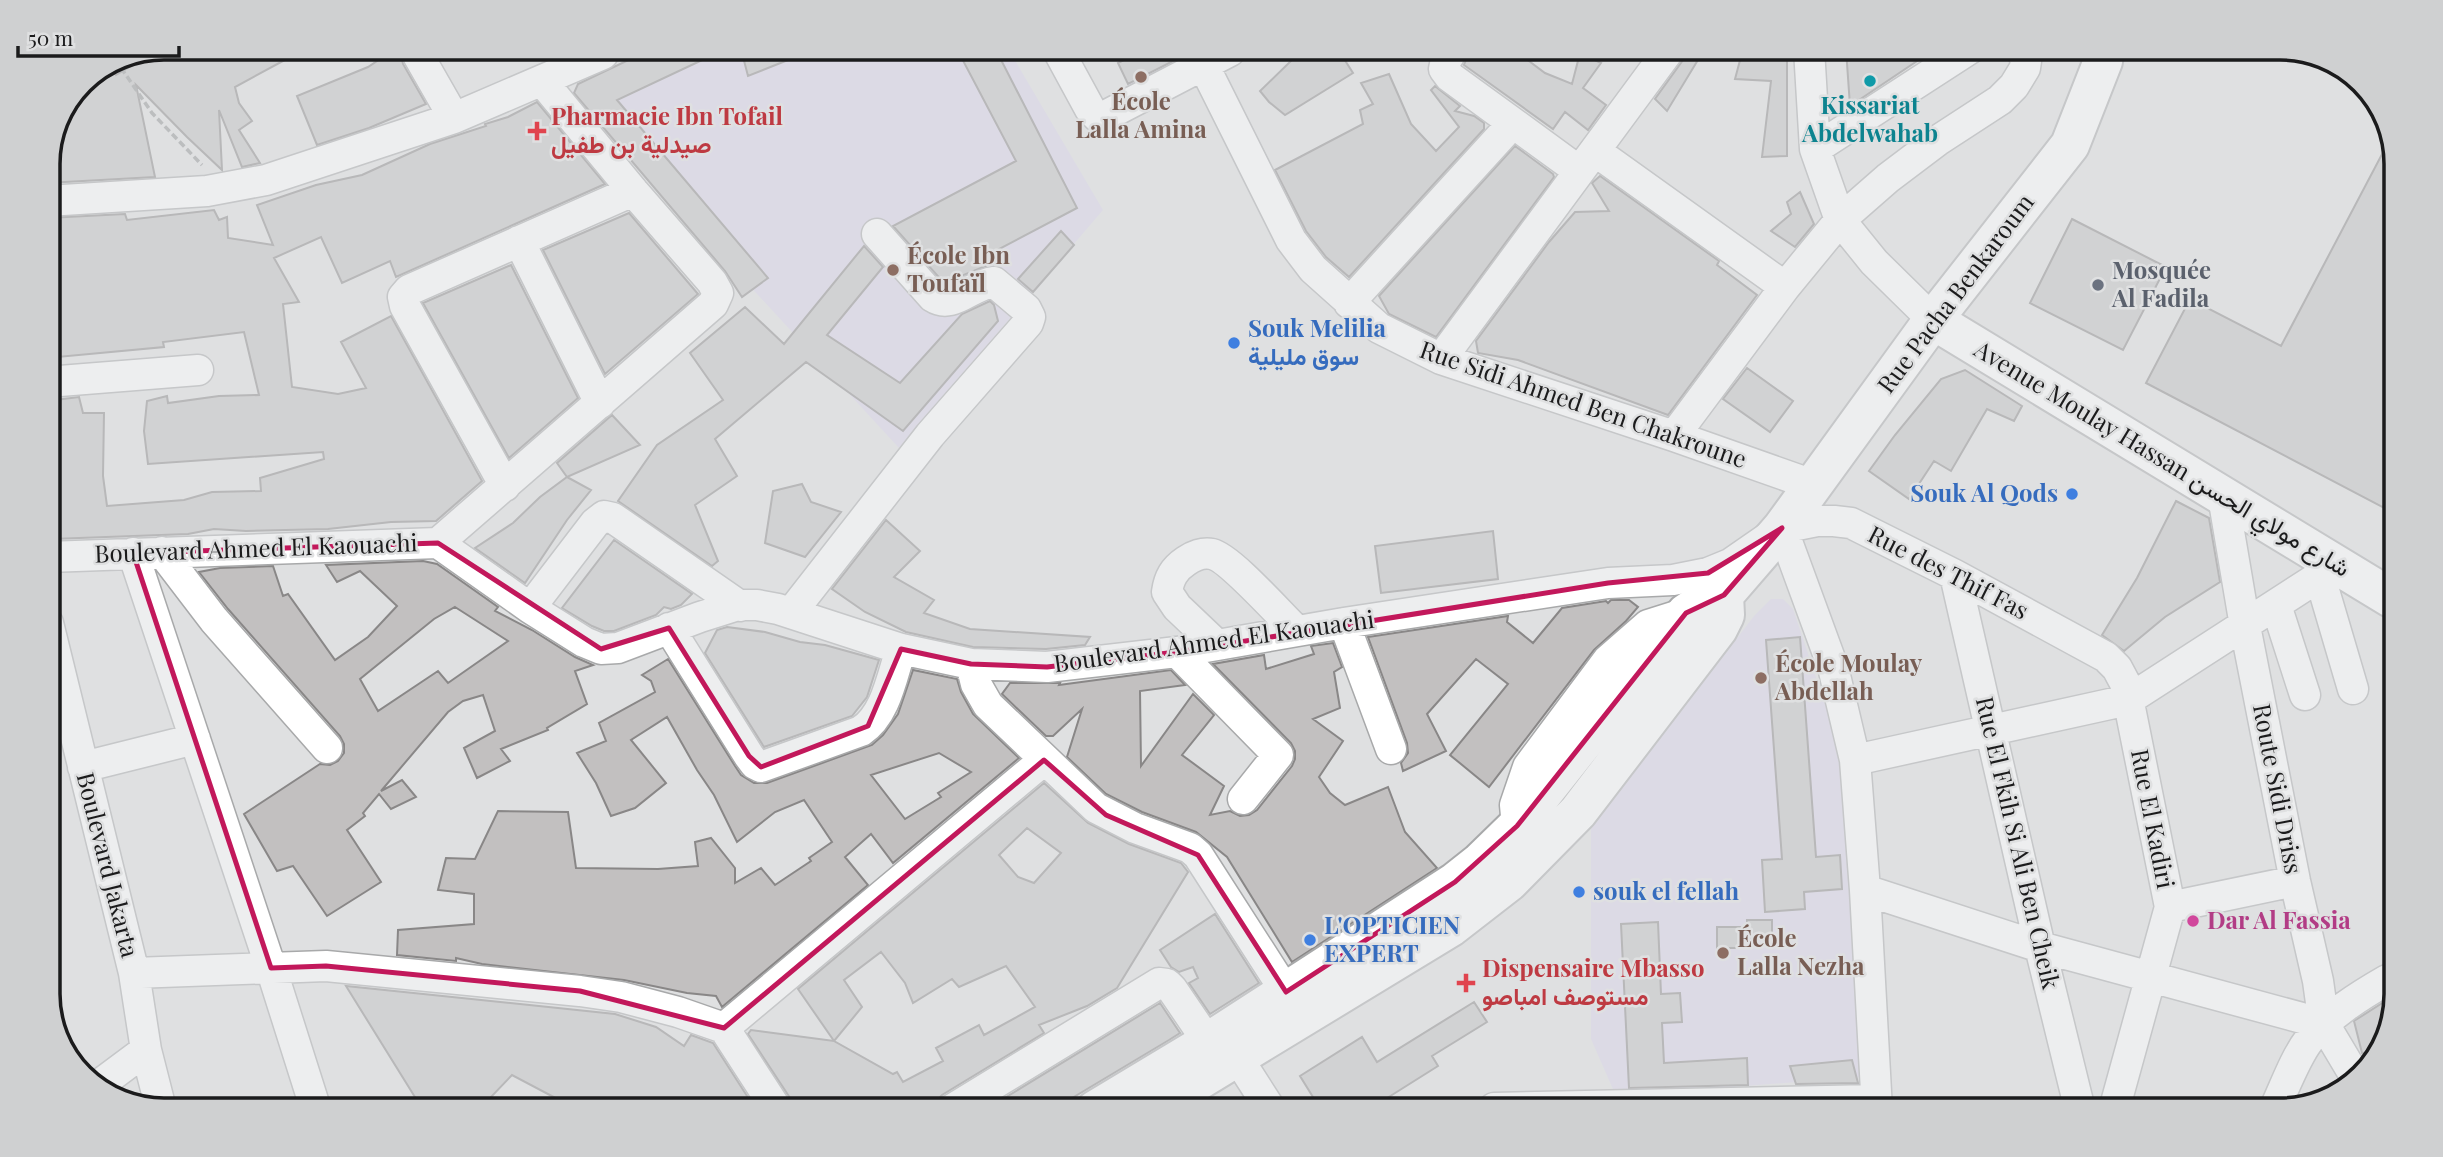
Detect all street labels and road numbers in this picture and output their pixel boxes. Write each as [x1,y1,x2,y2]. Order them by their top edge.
street label: Rue Pacha Benkaroum [1869,187,2040,399]
street label: Avenue Moulay Hassan شارع مولاي الحسن [1966,331,2357,587]
street label: Rue Sidi Ahmed Ben Chakroune [1416,332,1751,474]
street label: Rue des Thif Fas [1863,517,2034,625]
street label: Boulevard Ahmed El Kaouachi [94,525,418,569]
street label: Boulevard Ahmed El Kaouachi [1051,602,1376,678]
street label: Rue El Fkih Si Ali Ben Cheik [1970,693,2068,993]
street label: Route Sidi Driss [2247,701,2311,876]
street label: Rue El Kadiri [2125,746,2183,891]
street label: Boulevard Jakarta [70,769,147,960]

